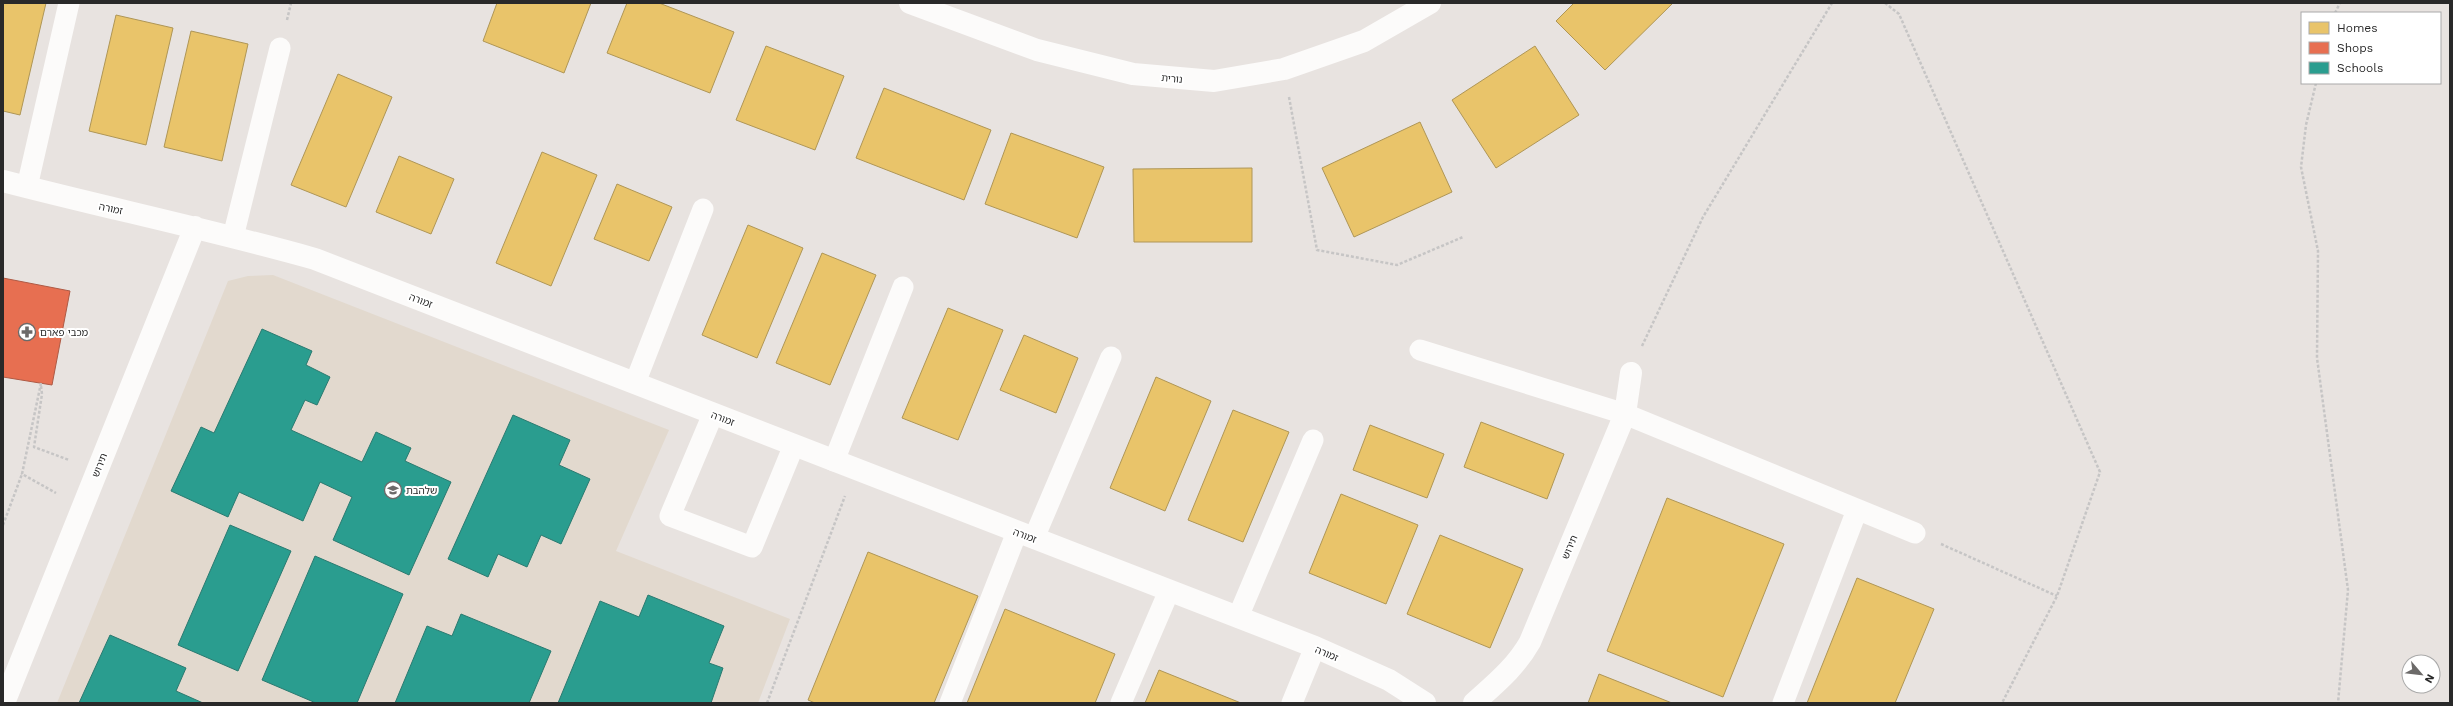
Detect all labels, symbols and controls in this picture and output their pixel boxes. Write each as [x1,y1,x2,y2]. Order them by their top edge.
legend [2301,12,2441,84]
text: Homes [2337,21,2378,35]
text: Shops [2337,41,2373,55]
text: Schools [2337,61,2383,75]
street label: נורית [1161,72,1183,85]
street label: זמורה [98,201,124,216]
street label: זמורה [408,291,434,310]
pharmacy icon: מכבי פארם [17,322,37,342]
place label: מכבי פארם [40,327,88,338]
street label: זמורה [710,409,736,428]
street label: תירוש [90,451,109,479]
school or university icon: שלהבת [383,480,403,500]
place label: שלהבת [406,485,437,496]
street label: זמורה [1012,526,1038,545]
street label: תירוש [1560,533,1579,561]
street label: זמורה [1313,644,1340,663]
north arrow [2401,654,2441,694]
text: N [2422,672,2437,685]

